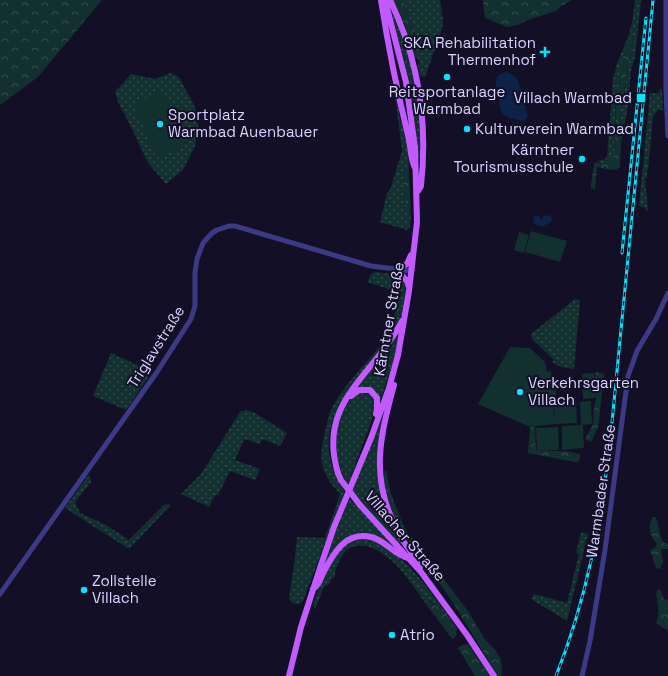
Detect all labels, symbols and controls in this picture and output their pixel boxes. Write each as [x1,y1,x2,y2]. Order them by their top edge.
place label: SKA Rehabilitation Thermenhof [404,33,536,69]
marker: SKA Rehabilitation Thermenhof [539,46,551,58]
marker: Reitsportanlage Warmbad [442,72,452,82]
place label: Reitsportanlage Warmbad [389,82,505,118]
place label: Villach Warmbad [513,88,632,107]
marker: Villach Warmbad [635,92,647,104]
place label: Sportplatz Warmbad Auenbauer [168,105,318,141]
marker: Sportplatz Warmbad Auenbauer [155,119,165,129]
place label: Kulturverein Warmbad [475,119,634,138]
marker: Kulturverein Warmbad [462,124,472,134]
place label: Kärntner Tourismusschule [453,140,574,176]
marker: Kärntner Tourismusschule [577,154,587,164]
street label: Kärntner Straße [369,260,408,377]
street label: Triglavstraße [123,302,188,391]
place label: Verkehrsgarten Villach [528,373,639,409]
marker: Verkehrsgarten Villach [515,387,525,397]
street label: Warmbader Straße [582,423,619,559]
street label: Villacher Straße [361,487,450,585]
place label: Zollstelle Villach [92,571,157,607]
marker: Zollstelle Villach [79,585,89,595]
place label: Atrio [400,625,435,644]
marker: Atrio [387,630,397,640]

